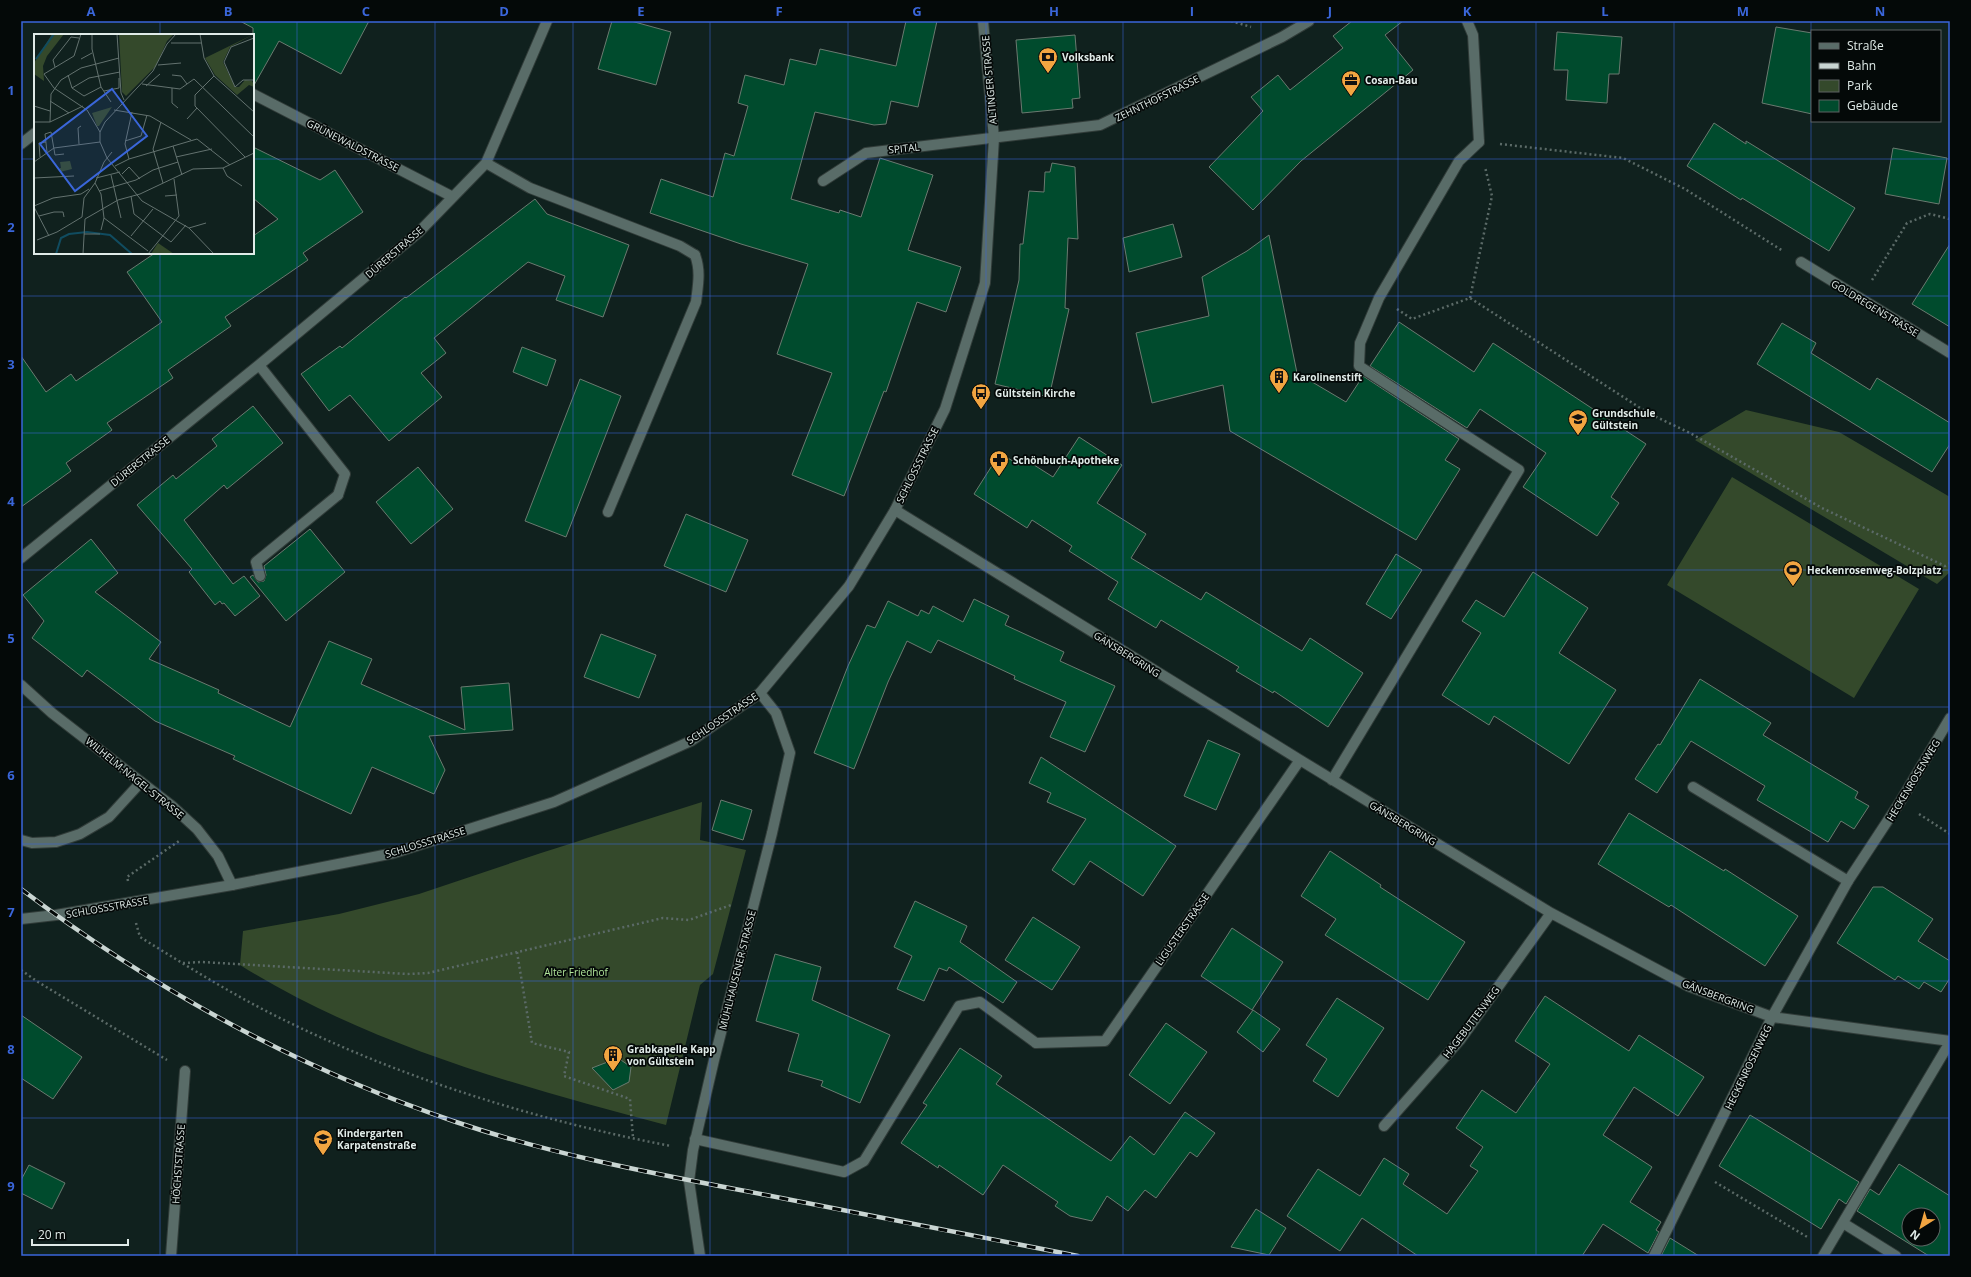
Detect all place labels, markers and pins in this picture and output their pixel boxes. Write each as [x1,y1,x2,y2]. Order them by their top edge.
bank icon: Volksbank [1037,46,1059,74]
place label: Volksbank [1062,50,1115,64]
office icon: Cosan-Bau [1340,69,1362,97]
place label: Cosan-Bau [1365,73,1418,87]
building icon: Karolinenstift [1268,366,1290,394]
place label: Karolinenstift [1293,370,1363,384]
bus stop icon: Gültstein Kirche [970,382,992,410]
place label: Gültstein Kirche [995,386,1076,400]
place label: Grundschule Gültstein [1592,406,1656,432]
school or university icon: Grundschule Gültstein [1567,408,1589,436]
pharmacy icon: Schönbuch-Apotheke [988,449,1010,477]
place label: Schönbuch-Apotheke [1013,453,1119,467]
sports icon: Heckenrosenweg-Bolzplatz [1782,559,1804,587]
place label: Heckenrosenweg-Bolzplatz [1807,563,1942,577]
place label: Grabkapelle Kapp von Gültstein [627,1042,716,1068]
building icon: Grabkapelle Kapp von Gültstein [602,1044,624,1072]
place label: Kindergarten Karpatenstraße [337,1126,416,1152]
school or university icon: Kindergarten Karpatenstraße [312,1128,334,1156]

